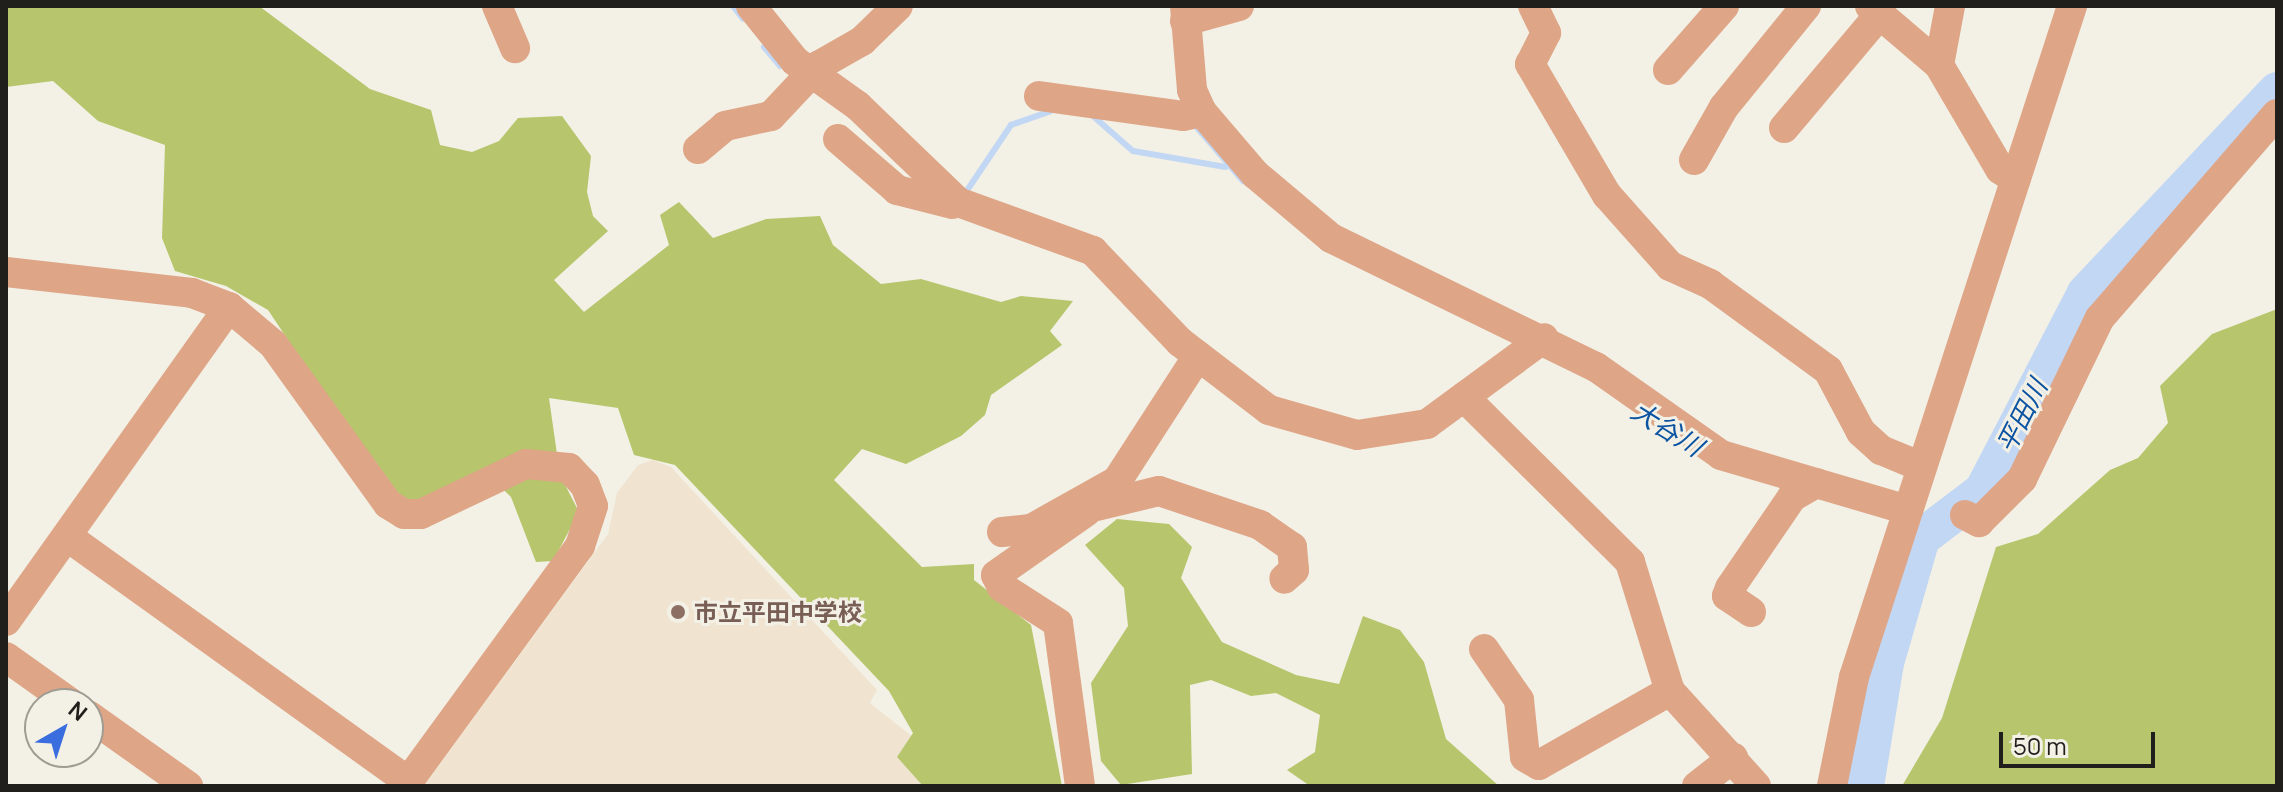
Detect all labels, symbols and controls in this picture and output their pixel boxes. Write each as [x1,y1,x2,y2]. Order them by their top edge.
water label: 平田川 [1990,374,2054,458]
water label: 大谷川 [1626,395,1708,463]
place label: 市立平田中学校 [694,598,862,626]
marker: 市立平田中学校 [669,603,687,621]
north arrow [24,688,104,768]
text: N [62,694,93,728]
scale bar [2003,716,2159,766]
text: 50 m [2013,729,2067,762]

